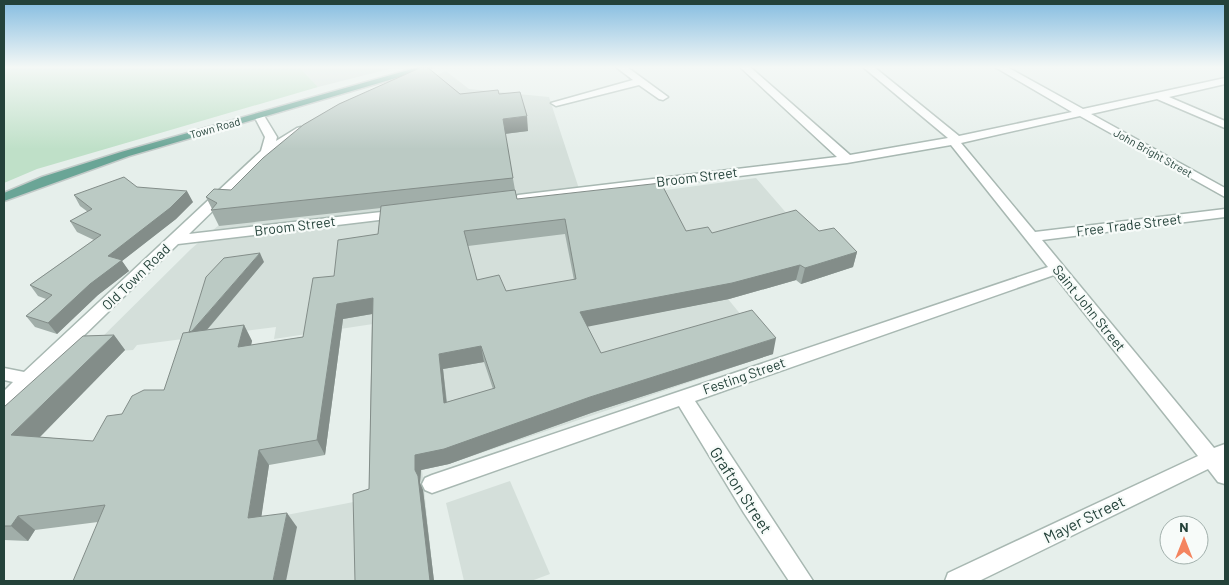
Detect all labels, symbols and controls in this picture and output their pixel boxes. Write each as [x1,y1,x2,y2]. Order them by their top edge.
street label: Town Road [188,114,241,141]
street label: John Bright Street [1112,126,1195,180]
street label: Broom Street [655,163,739,190]
street label: Free Trade Street [1075,210,1183,239]
street label: Broom Street [253,212,337,239]
street label: Old Town Road [98,240,173,313]
street label: Saint John Street [1049,261,1129,354]
street label: Festing Street [700,353,787,398]
street label: Grafton Street [706,443,776,537]
street label: Mayer Street [1040,491,1127,546]
north arrow [1159,515,1209,565]
text: N [1179,518,1189,535]

